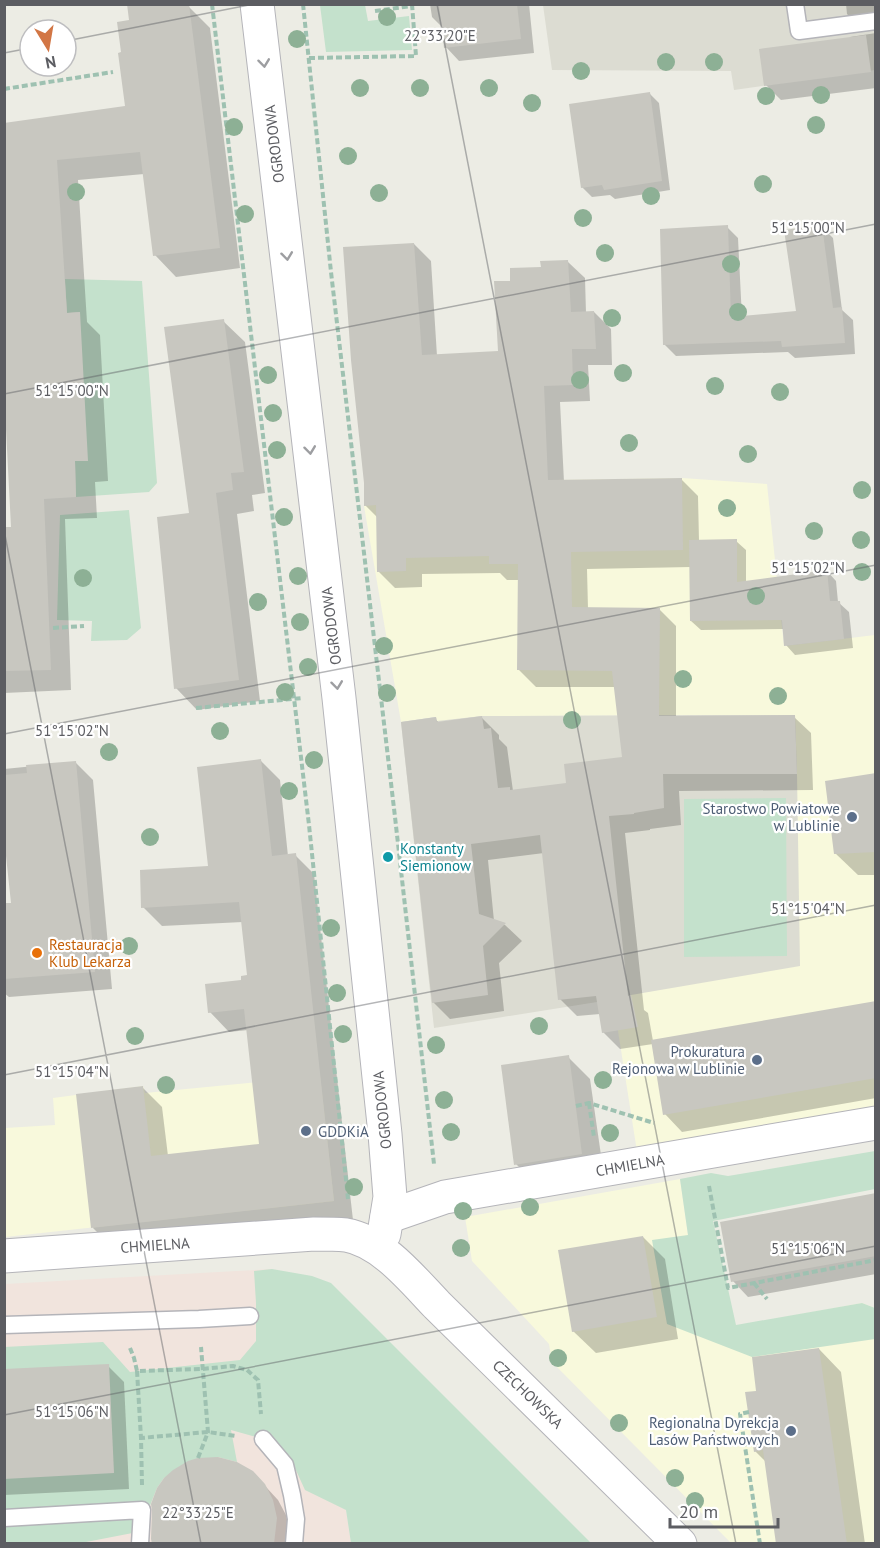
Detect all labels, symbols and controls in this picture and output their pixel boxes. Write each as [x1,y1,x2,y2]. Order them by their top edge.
north arrow [18,18,78,78]
text: 22°33'20"E [404,26,476,45]
text: N [44,52,58,74]
one-way arrow [257,58,270,67]
street label: OGRODOWA [260,104,288,184]
text: 51°15'00"N [771,218,845,237]
one-way arrow [280,252,293,261]
text: 51°15'00"N [35,381,109,400]
one-way arrow [303,445,316,454]
text: 51°15'02"N [771,558,845,577]
street label: OGRODOWA [317,586,345,666]
one-way arrow [331,681,343,690]
text: 51°15'02"N [35,721,109,740]
place label: Starostwo Powiatowe w Lublinie [703,799,840,835]
marker: Starostwo Powiatowe w Lublinie [845,810,859,824]
place label: Konstanty Siemionow [400,839,471,875]
marker: Konstanty Siemionow [381,850,395,864]
text: 51°15'04"N [771,899,845,918]
place label: Restauracja Klub Lekarza [49,935,131,971]
marker: Restauracja Klub Lekarza [30,946,44,960]
place label: Prokuratura Rejonowa w Lublinie [612,1042,745,1078]
marker: Prokuratura Rejonowa w Lublinie [750,1053,764,1067]
text: 51°15'04"N [35,1062,109,1081]
street label: OGRODOWA [368,1070,396,1150]
place label: GDDKiA [318,1122,369,1141]
marker: GDDKiA [299,1124,313,1138]
street label: CHMIELNA [594,1150,666,1180]
street label: CHMIELNA [120,1233,191,1257]
text: 51°15'06"N [771,1239,845,1258]
street label: CZECHOWSKA [489,1356,567,1433]
text: 51°15'06"N [35,1402,109,1421]
place label: Regionalna Dyrekcja Lasów Państwowych [649,1413,779,1449]
marker: Regionalna Dyrekcja Lasów Państwowych [784,1424,798,1438]
scale bar [670,1491,778,1529]
text: 20 m [679,1500,718,1523]
text: 22°33'25"E [162,1503,234,1522]

